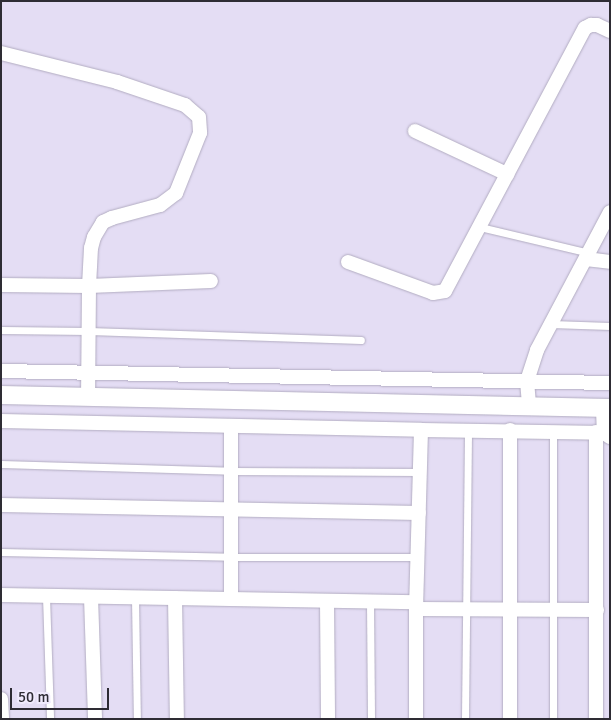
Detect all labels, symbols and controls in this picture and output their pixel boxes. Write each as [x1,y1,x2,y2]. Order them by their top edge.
scale bar [12,678,111,710]
text: 50 m [18,688,49,706]

